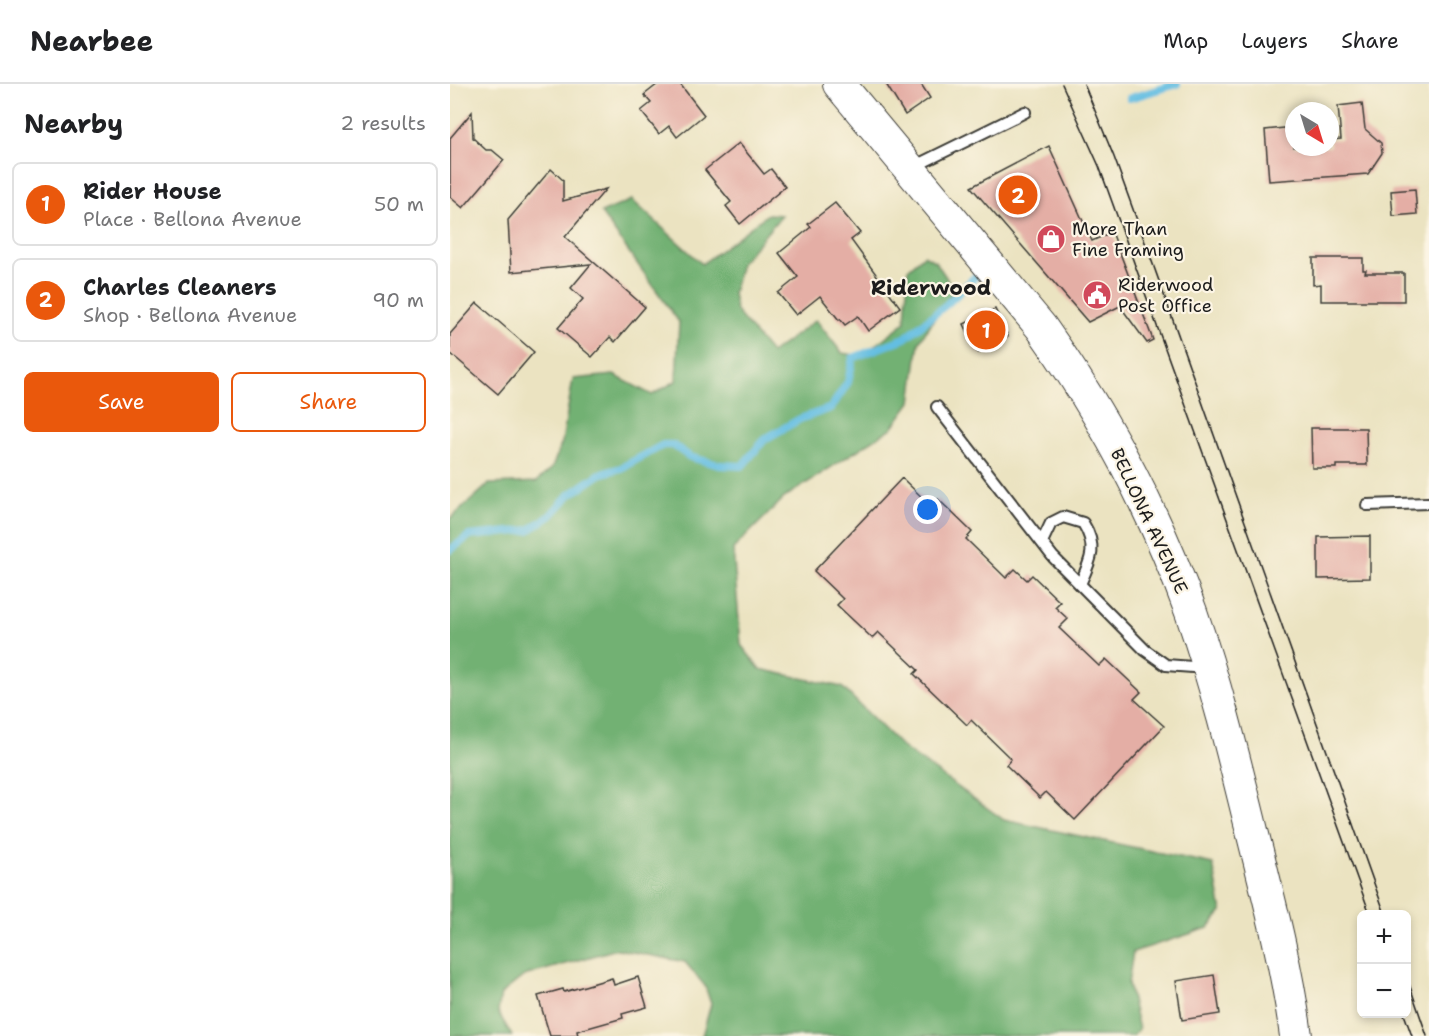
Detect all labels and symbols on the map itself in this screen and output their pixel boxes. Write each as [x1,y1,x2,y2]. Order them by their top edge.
north arrow [1285,102,1339,156]
pin: 2 [998,172,1038,218]
place label: More Than Fine Framing [1072,217,1184,262]
shop icon: More Than Fine Framing [1035,223,1067,255]
place label: Riderwood Post Office [1118,273,1213,318]
district label: Riderwood [871,274,991,302]
public building icon: Riderwood Post Office [1081,279,1113,311]
pin: 1 [966,308,1006,352]
street label: BELLONA AVENUE [1105,444,1193,598]
your location [913,495,942,524]

